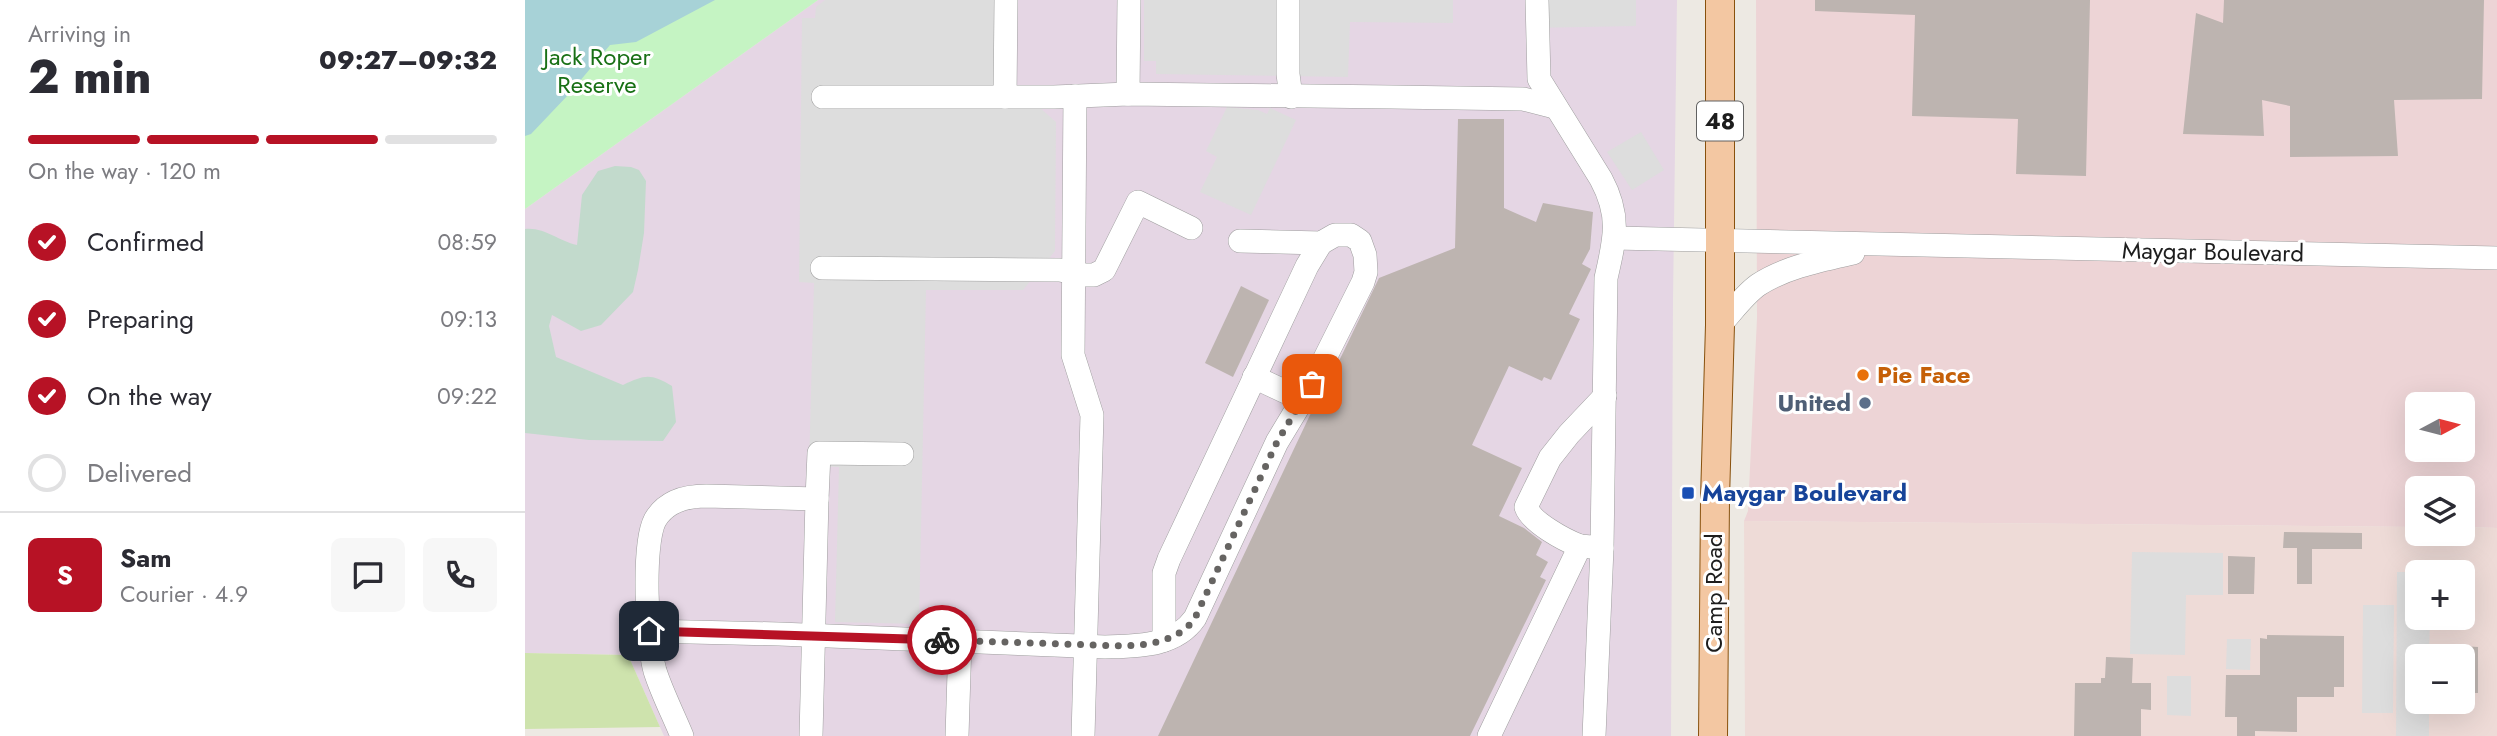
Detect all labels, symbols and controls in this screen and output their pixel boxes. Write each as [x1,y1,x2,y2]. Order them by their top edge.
text: Arriving in [28,17,131,51]
park label: Jack Roper Reserve [540,39,651,102]
text: 09:27–09:32 [319,41,497,79]
text: 2 min [28,44,152,110]
road number: 48 [1697,102,1743,140]
text: On the way · 120 m [28,154,221,188]
icon: check [28,223,66,261]
text: Confirmed [87,223,204,261]
text: 08:59 [438,225,497,259]
street label: Maygar Boulevard [2122,232,2304,271]
icon: check [28,300,66,338]
text: Preparing [87,300,194,338]
text: 09:13 [440,302,497,336]
pin [1282,354,1342,414]
place label: Pie Face [1877,357,1971,392]
icon: bag [1293,365,1331,403]
marker: Pie Face [1855,367,1871,383]
icon: check [28,377,66,415]
text: On the way [87,377,212,415]
text: 09:22 [437,379,497,413]
place label: United [1778,385,1851,420]
north arrow [2405,392,2475,462]
map controls [2405,392,2475,714]
marker: United [1857,395,1873,411]
text: Delivered [87,454,192,492]
place label: Maygar Boulevard [1702,475,1907,510]
button: layers [2405,476,2475,546]
marker: Maygar Boulevard [1680,485,1696,501]
street label: Camp Road [1696,533,1731,653]
button: chat [331,538,405,612]
button: phone [423,538,497,612]
text: Sam [120,539,172,577]
text: S [57,556,73,594]
button: + [2405,560,2475,630]
text: Courier · 4.9 [120,577,248,611]
pin [619,601,679,661]
courier [907,605,977,675]
icon: home [630,612,668,650]
icon: bike [923,621,961,659]
button: − [2405,644,2475,714]

